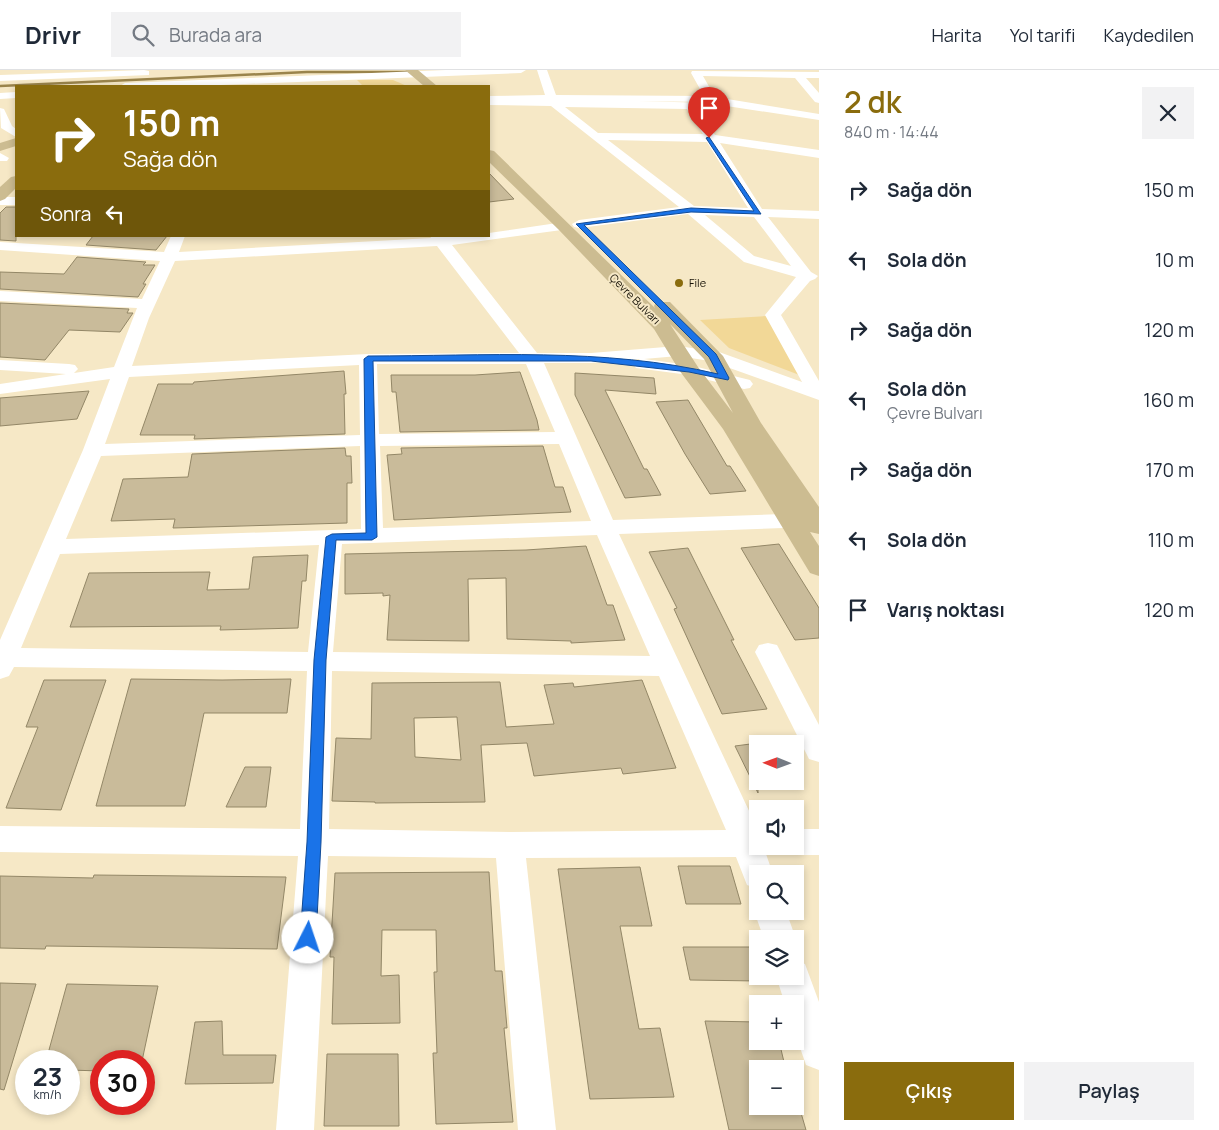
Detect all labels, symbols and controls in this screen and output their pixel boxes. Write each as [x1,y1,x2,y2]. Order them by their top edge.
search box [111,12,461,57]
text: Drivr [25,18,81,51]
icon: search [129,21,157,49]
text: Burada ara [169,22,262,48]
text: Harita [932,23,982,47]
text: Yol tarifi [1010,23,1076,47]
text: Kaydedilen [1104,23,1194,47]
text: 2 dk [844,81,902,122]
pin [688,87,730,138]
button: close [1142,87,1194,139]
icon: arrive [695,94,723,122]
text: 150 m [123,99,220,147]
icon: right [40,105,105,170]
text: 840 m · 14:44 [844,121,939,143]
text: Sağa dön [123,144,218,174]
icon: right [844,176,872,204]
text: Sağa dön [887,177,972,203]
text: 150 m [1144,177,1194,203]
icon: left [101,200,129,228]
text: Sonra [40,201,91,227]
icon: left [844,246,872,274]
text: Sola dön [887,247,967,273]
text: 10 m [1155,247,1194,273]
street label: Çevre Bulvarı [607,270,664,327]
place label: File [689,275,707,290]
marker: File [673,277,685,289]
icon: right [844,316,872,344]
text: Sağa dön [887,317,972,343]
text: 120 m [1144,317,1194,343]
text: Sola dön [887,376,967,402]
icon: left [844,386,872,414]
text: 160 m [1143,387,1194,413]
text: Çevre Bulvarı [887,402,983,424]
icon: right [844,456,872,484]
text: Sağa dön [887,457,972,483]
text: 170 m [1146,457,1194,483]
icon: left [844,526,872,554]
text: Sola dön [887,527,967,553]
text: 110 m [1148,527,1194,553]
icon: arrive [844,596,872,624]
text: Varış noktası [887,597,1005,623]
text: 120 m [1144,597,1194,623]
north arrow [749,735,804,790]
map controls [749,735,804,1115]
button: sound [749,800,804,855]
button: search [749,865,804,920]
position arrow [281,911,333,963]
button: layers [749,930,804,985]
button: + [749,995,804,1050]
speed limit sign: 30 [90,1050,155,1115]
text: 23 [33,1059,62,1094]
button: − [749,1060,804,1115]
button: Çıkış [844,1062,1014,1120]
button: Paylaş [1024,1062,1194,1120]
text: km/h [34,1086,61,1103]

